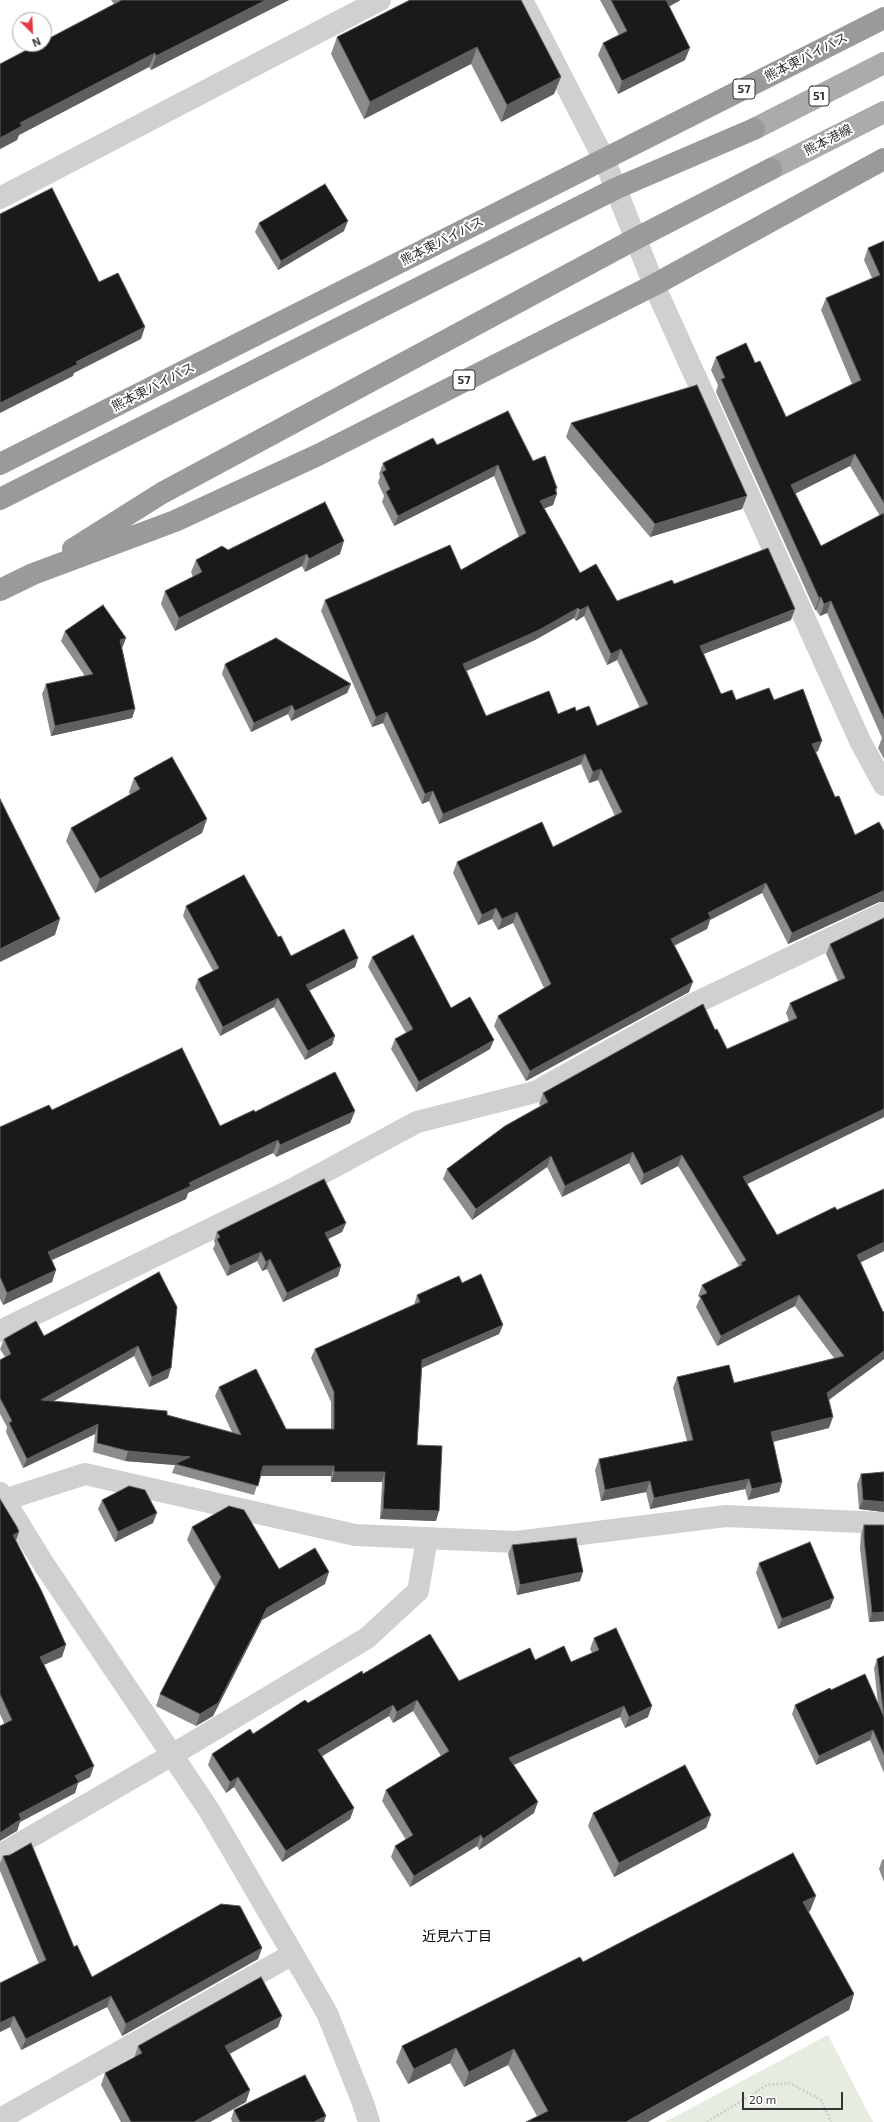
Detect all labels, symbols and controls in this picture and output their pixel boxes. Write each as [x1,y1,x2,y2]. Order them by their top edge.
north arrow [12,12,52,52]
street label: 熊本東バイパス [762,29,850,85]
text: N [30,35,43,50]
road number: 57 [733,79,755,99]
road number: 51 [809,86,829,106]
street label: 熊本港線 [801,121,855,159]
street label: 熊本東バイパス [398,213,486,269]
street label: 熊本東バイパス [109,359,197,415]
road number: 57 [453,370,475,390]
district label: 近見六丁目 [422,1928,492,1944]
scale bar [744,2084,845,2110]
text: 20 m [749,2092,776,2106]

